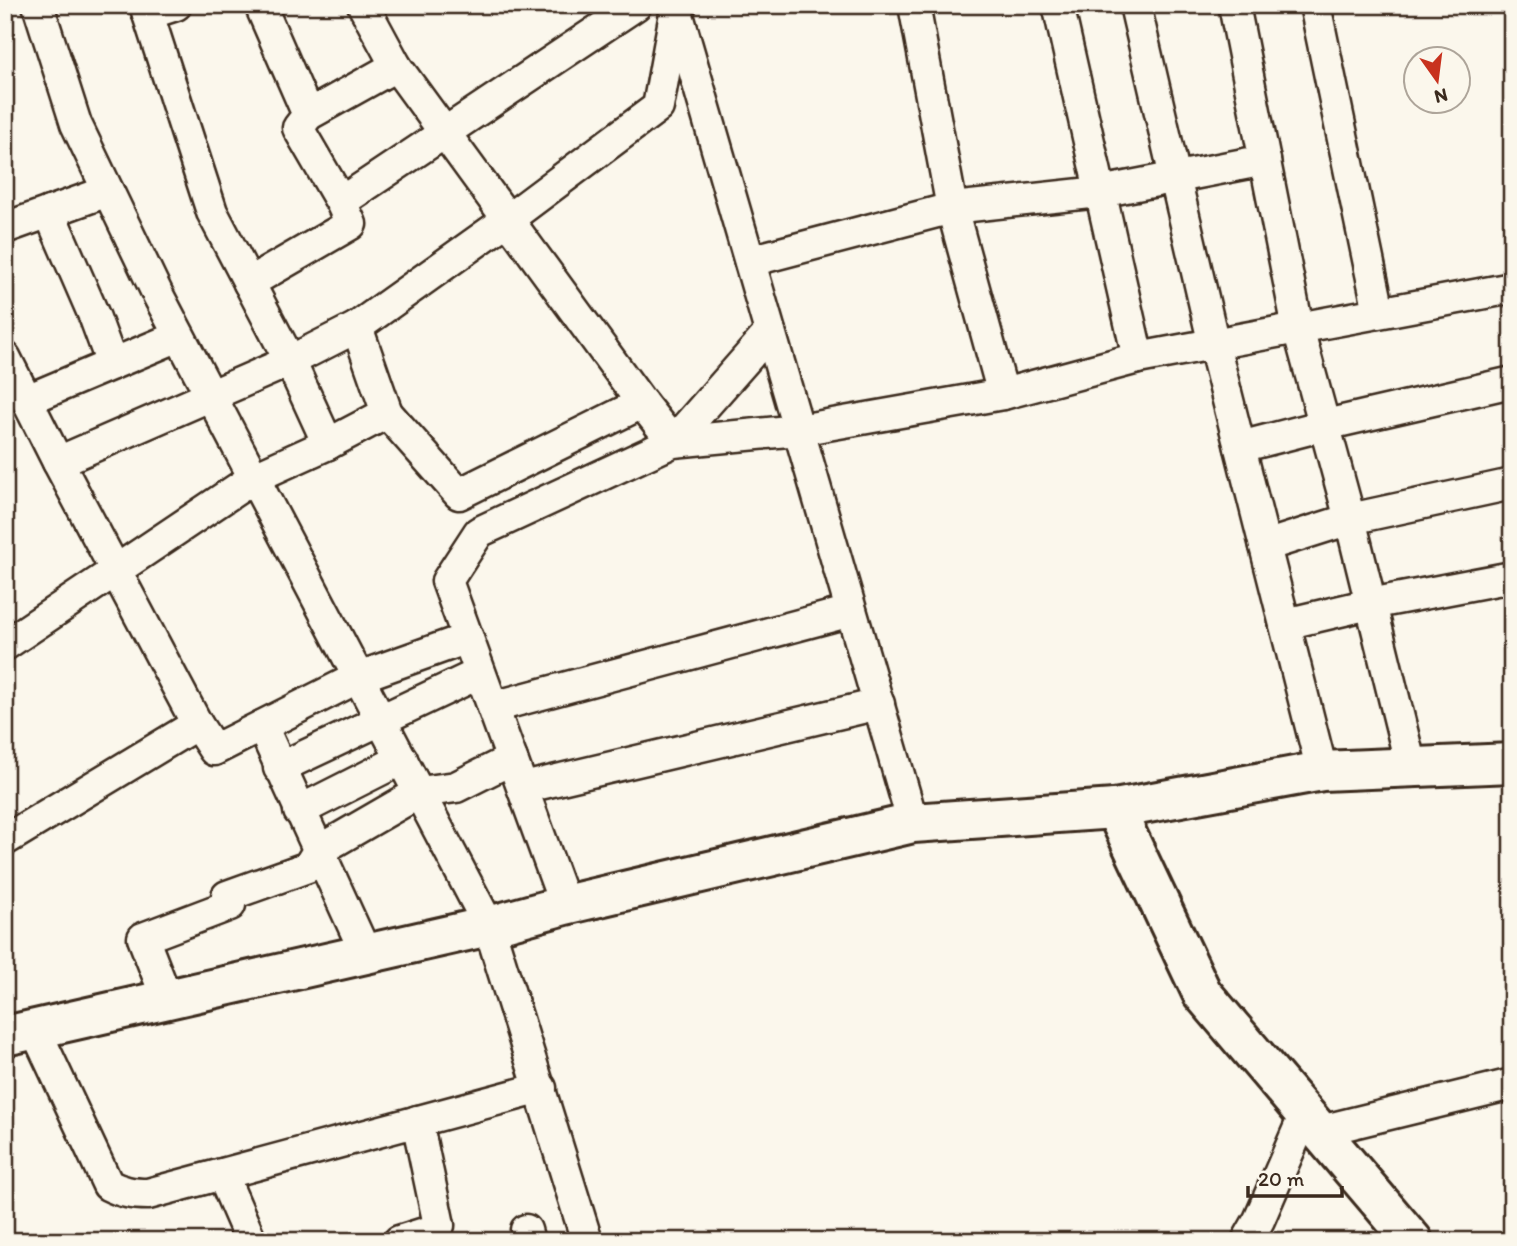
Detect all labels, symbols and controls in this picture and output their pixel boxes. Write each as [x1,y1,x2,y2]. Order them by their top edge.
north arrow [1402,46,1472,116]
text: N [1432,83,1450,109]
scale bar [1248,1155,1342,1199]
text: 20 m [1258,1166,1305,1191]

